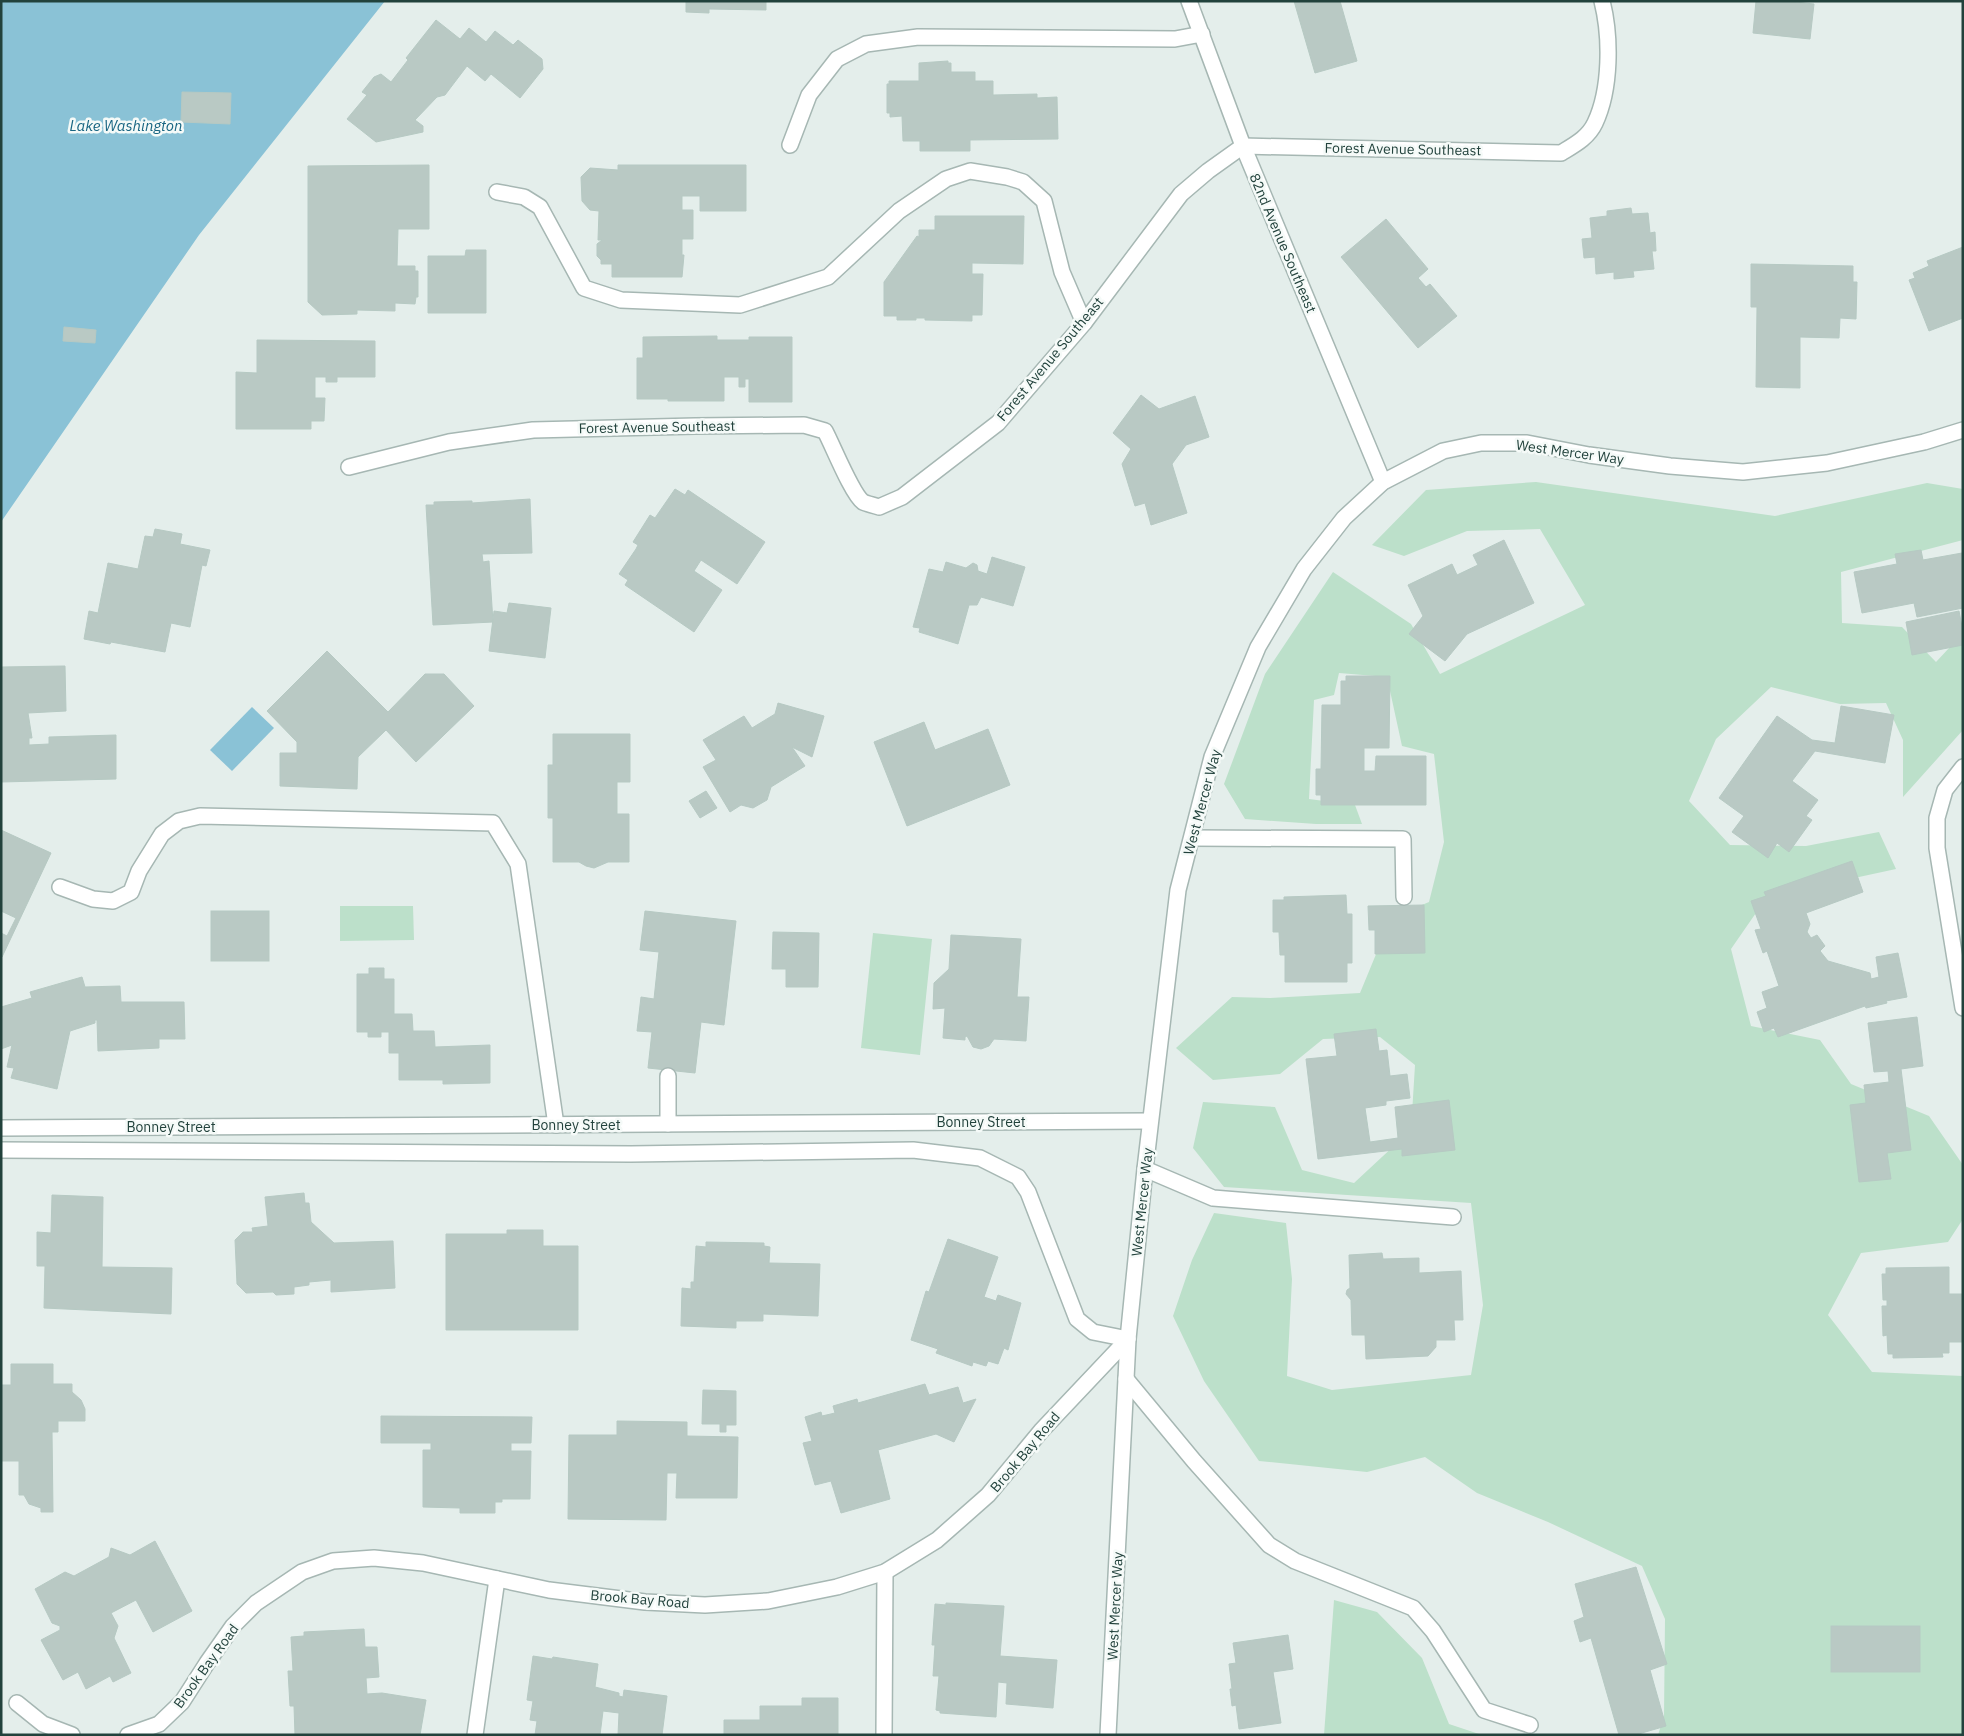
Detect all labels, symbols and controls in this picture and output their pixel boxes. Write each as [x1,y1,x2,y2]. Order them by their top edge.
water label: Lake Washington [70,116,182,135]
street label: Forest Avenue Southeast [1325,139,1482,159]
street label: 82nd Avenue Southeast [1245,171,1321,316]
street label: Forest Avenue Southeast [993,293,1107,425]
street label: Forest Avenue Southeast [579,417,736,437]
street label: West Mercer Way [1515,436,1625,468]
street label: West Mercer Way [1179,747,1225,857]
street label: Bonney Street [936,1113,1026,1131]
street label: Bonney Street [531,1116,621,1134]
street label: Bonney Street [126,1118,216,1136]
street label: West Mercer Way [1127,1147,1157,1257]
street label: Brook Bay Road [986,1408,1064,1496]
street label: West Mercer Way [1103,1551,1127,1661]
street label: Brook Bay Road [590,1586,690,1612]
street label: Brook Bay Road [169,1620,243,1712]

